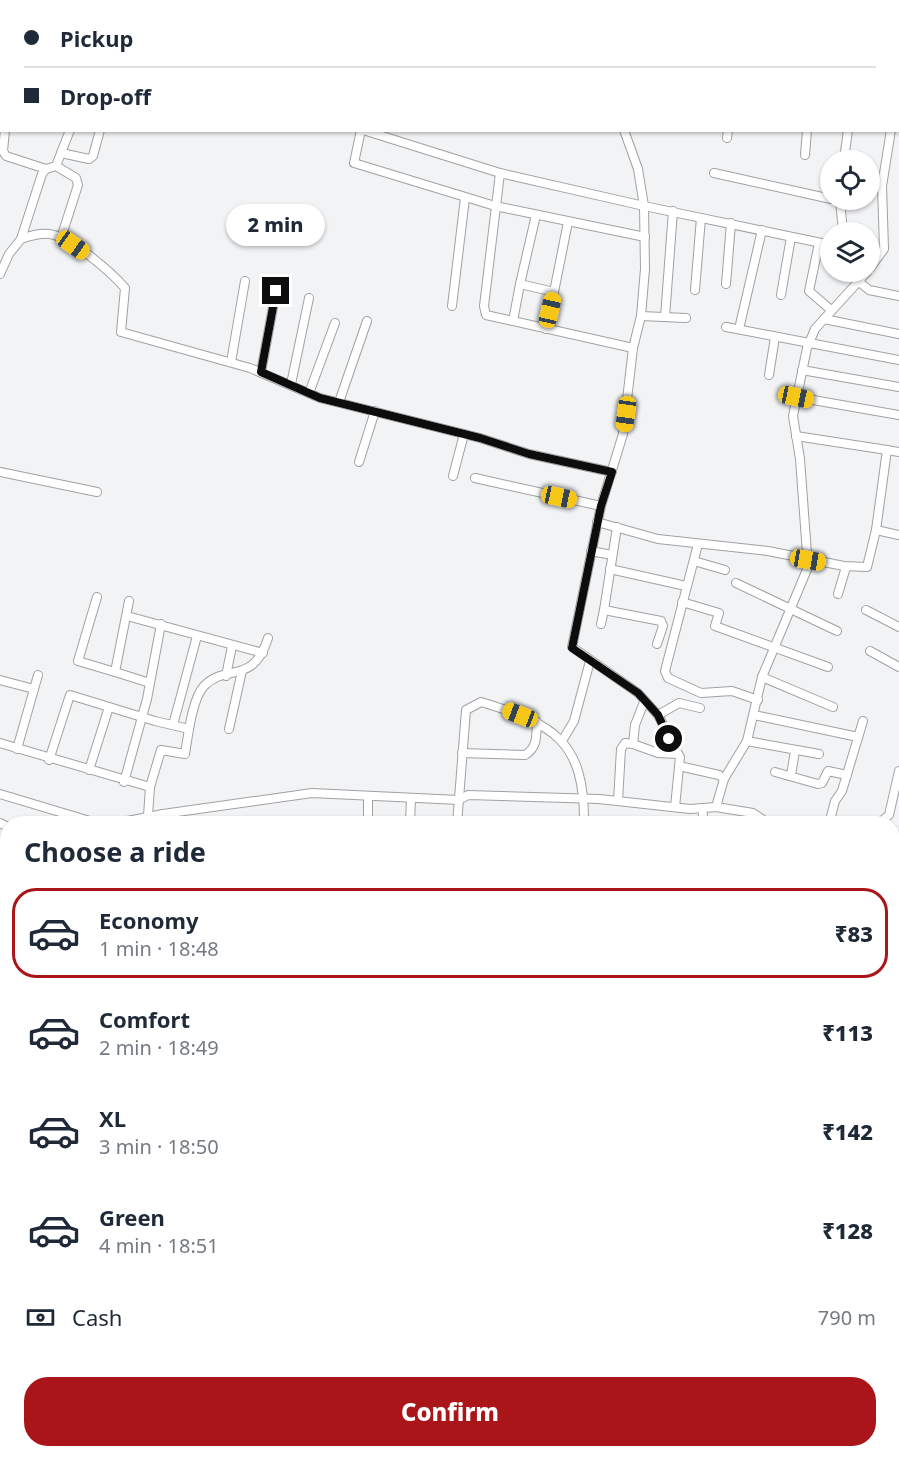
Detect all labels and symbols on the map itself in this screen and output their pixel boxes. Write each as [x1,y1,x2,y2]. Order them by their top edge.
callout: 2 min [226,204,326,246]
car [53,227,93,263]
route end [262,277,289,304]
car [537,290,563,330]
car [777,384,815,410]
car [615,395,637,433]
car [540,484,578,510]
car [789,548,827,572]
car [500,700,540,730]
route start [655,725,682,752]

